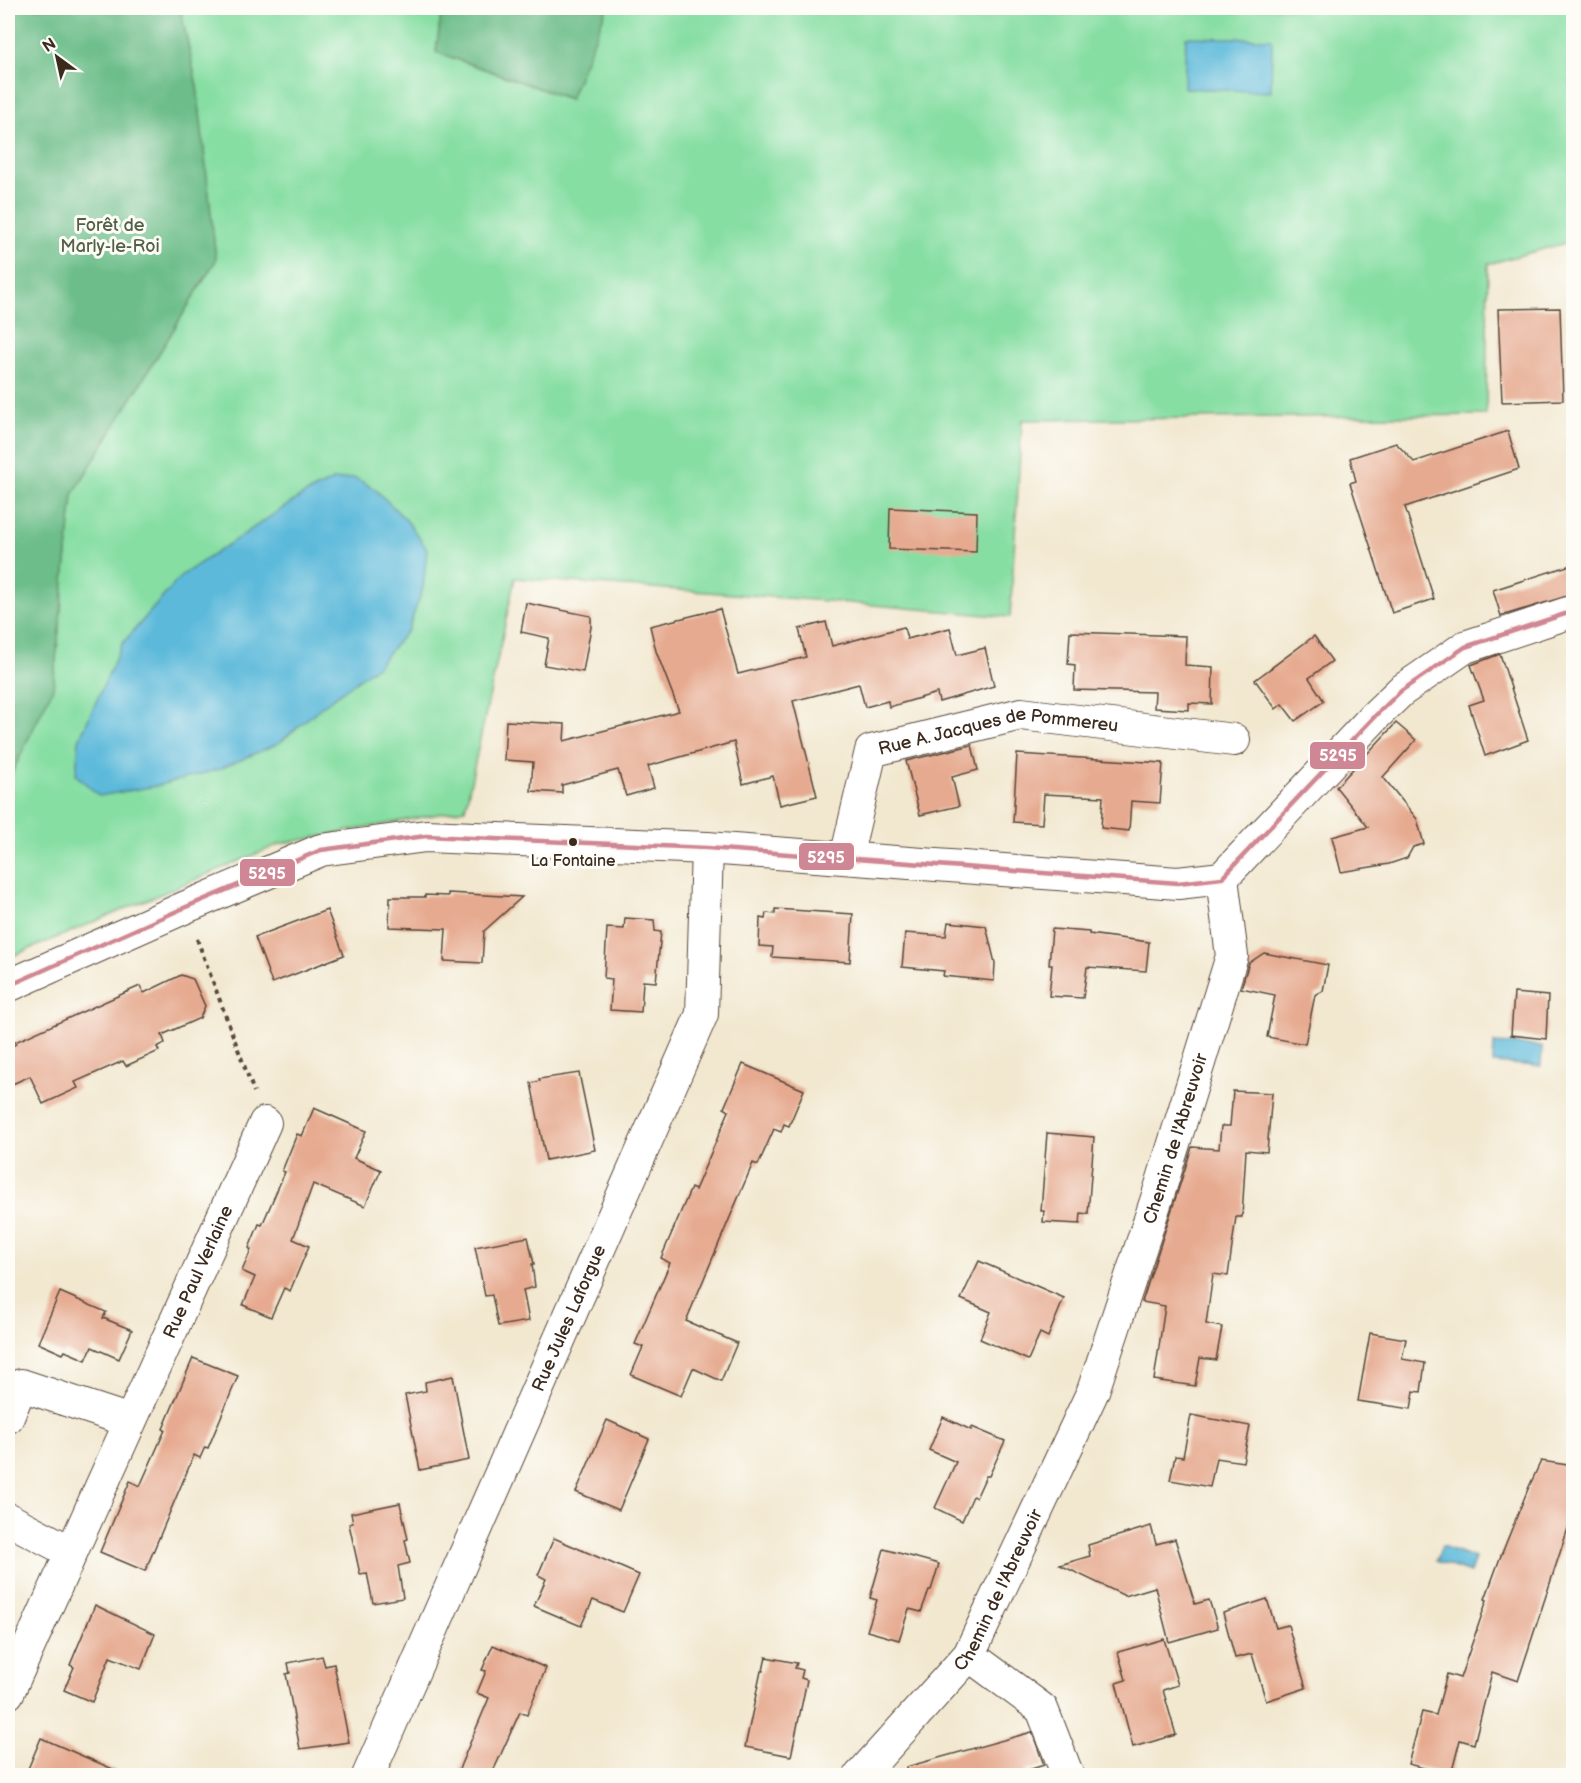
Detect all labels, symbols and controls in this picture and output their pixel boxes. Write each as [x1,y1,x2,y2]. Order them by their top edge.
north arrow [27,27,87,87]
text: N [39,34,60,57]
park label: Forêt de Marly-le-Roi [60,215,160,257]
street label: Rue A. Jacques de Pommereu [876,703,1119,760]
line badge: 5295 [1309,741,1366,770]
text: 5295 [1319,747,1357,766]
marker: La Fontaine [567,836,579,848]
line badge: 5295 [798,842,855,871]
text: 5295 [807,849,845,868]
place label: La Fontaine [530,852,616,871]
line badge: 5295 [239,858,296,887]
text: 5295 [248,865,286,884]
street label: Chemin de l'Abreuvoir [1139,1050,1212,1227]
street label: Rue Paul Verlaine [159,1202,238,1342]
street label: Rue Jules Laforgue [528,1242,611,1395]
street label: Chemin de l'Abreuvoir [950,1505,1047,1676]

